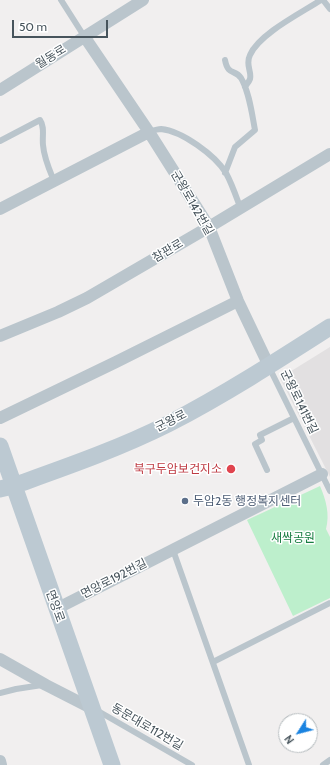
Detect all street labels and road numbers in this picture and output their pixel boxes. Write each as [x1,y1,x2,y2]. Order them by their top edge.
street label: 월동로 [33,42,69,72]
street label: 군왕로142번길 [168,168,216,238]
street label: 참판로 [150,236,186,266]
street label: 군왕로141번길 [277,367,321,437]
street label: 군왕로 [153,407,189,435]
street label: 면앙로192번길 [79,556,149,602]
street label: 면앙로 [43,588,67,624]
street label: 동문대로112번길 [109,701,185,753]

